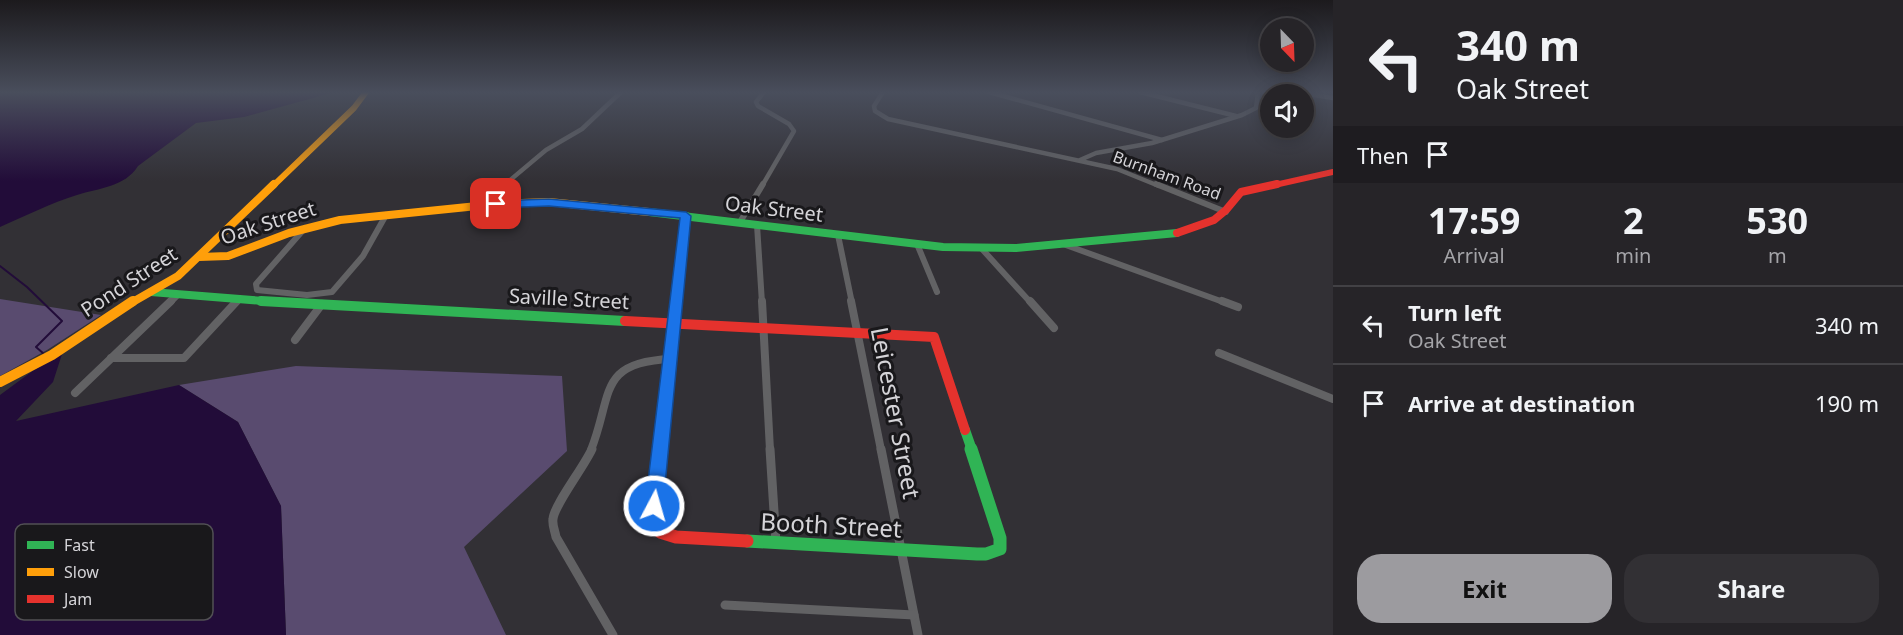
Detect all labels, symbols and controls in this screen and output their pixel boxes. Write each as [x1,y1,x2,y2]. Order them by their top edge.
text: 340 m [1456,16,1580,73]
north arrow [1260,18,1314,72]
map controls [1260,18,1314,138]
icon: left [1357,24,1435,102]
text: Oak Street [1456,70,1589,107]
button: sound [1260,84,1314,138]
icon: arrive [1421,138,1454,171]
text: Then [1357,140,1409,170]
street label: Burnham Road [1110,145,1224,205]
pin [470,178,521,229]
icon: arrive [479,187,512,220]
street label: Oak Street [724,189,825,228]
street label: Oak Street [217,194,319,251]
text: 17:59 [1428,196,1520,245]
text: 2 [1623,196,1644,245]
text: 530 [1746,196,1808,245]
street label: Pond Street [75,240,182,323]
text: Arrival [1444,242,1505,269]
text: min [1615,242,1651,269]
text: m [1768,242,1787,269]
street label: Saville Street [508,282,630,315]
text: Turn left [1408,297,1502,327]
icon: left [1357,309,1390,342]
text: 340 m [1815,310,1879,340]
street label: Leicester Street [864,324,929,502]
text: Oak Street [1408,327,1507,354]
icon: arrive [1357,387,1390,420]
text: Arrive at destination [1408,388,1635,418]
text: 190 m [1815,388,1879,418]
position arrow [622,474,686,538]
street label: Booth Street [760,504,903,545]
legend [15,524,213,620]
text: Fast [64,534,95,556]
button: Exit [1357,554,1612,623]
button: Share [1624,554,1879,623]
text: Slow [64,561,99,583]
text: Jam [62,588,92,610]

